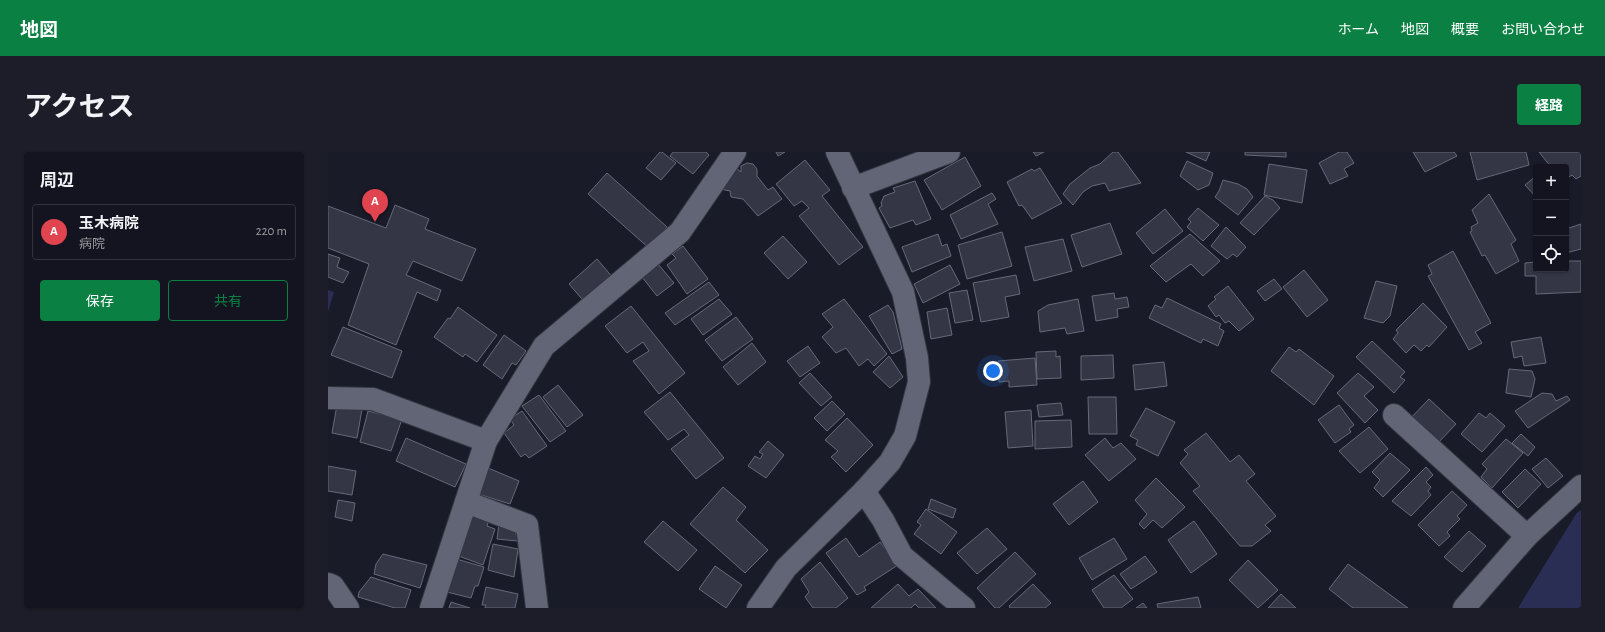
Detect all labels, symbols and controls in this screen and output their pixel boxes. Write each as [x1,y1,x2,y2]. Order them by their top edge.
text: 地図 [20,21,58,40]
text: ホーム [1337,23,1379,37]
text: 地図 [1401,23,1429,37]
text: 概要 [1451,23,1479,37]
text: お問い合わせ [1501,23,1585,37]
button: 経路 [1517,84,1581,125]
text: アクセス [24,94,135,122]
map controls [1533,164,1569,272]
button: + [1533,164,1569,200]
text: 周辺 [40,172,74,189]
pin: A [362,189,388,222]
button: − [1533,200,1569,236]
text: 玉木病院 [79,216,139,231]
text: A [50,225,58,238]
text: 220 m [256,225,287,238]
button: locate [1533,236,1569,272]
text: 病院 [79,238,105,251]
button: 保存 [40,280,160,321]
button: 共有 [168,280,288,321]
your location [983,361,1003,381]

